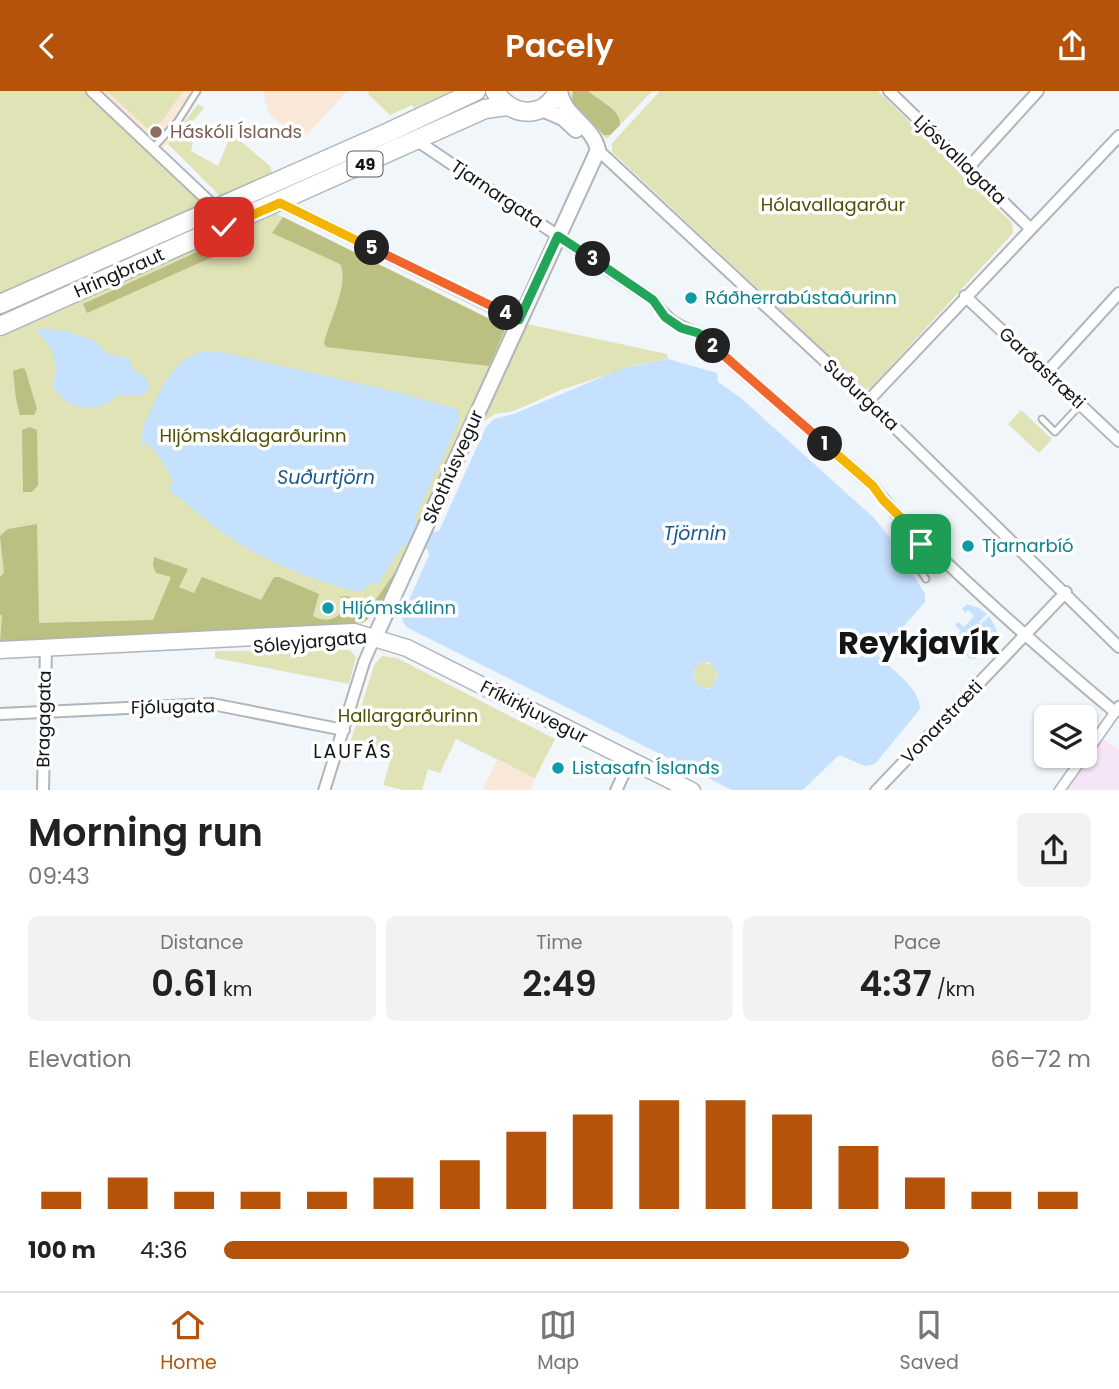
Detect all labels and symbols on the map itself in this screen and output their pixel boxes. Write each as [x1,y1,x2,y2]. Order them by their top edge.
street label: Ljósvallagata [909,109,1012,210]
place label: Háskóli Íslands [170,119,302,144]
marker: Háskóli Íslands [148,124,164,140]
road number: 49 [348,151,382,177]
street label: Tjarnargata [446,153,548,234]
park label: Hólavallagarður [761,192,906,217]
pin [194,197,254,257]
pin: 5 [354,231,390,265]
pin: 3 [576,241,610,277]
street label: Hringbraut [70,242,168,304]
place label: Ráðherrabústaðurinn [705,285,897,310]
marker: Ráðherrabústaðurinn [683,290,699,306]
pin: 4 [489,295,524,331]
street label: Garðastræti [994,321,1091,414]
pin: 2 [696,329,730,363]
street label: Suðurgata [818,353,905,436]
street label: Skothúsvegur [416,406,489,528]
park label: Hljómskálagarðurinn [159,423,347,448]
pin: 1 [808,427,842,461]
water label: Suðurtjörn [277,464,375,491]
pin [891,514,951,574]
water label: Tjörnin [663,520,727,547]
place label: Tjarnarbíó [982,533,1074,558]
marker: Tjarnarbíó [960,538,976,554]
place label: Hljómskálinn [342,595,456,620]
marker: Hljómskálinn [320,600,336,616]
district label: Reykjavík [838,620,1000,665]
street label: Sóleyjargata [252,624,368,659]
street label: Bragagata [30,670,57,768]
street label: Fríkirkjuvegur [476,674,593,750]
street label: Vonarstræti [895,674,988,769]
street label: Fjólugata [131,693,215,720]
park label: Hallargarðurinn [338,703,478,728]
district label: LAUFÁS [313,738,393,765]
place label: Listasafn Íslands [572,755,720,780]
marker: Listasafn Íslands [550,760,566,776]

